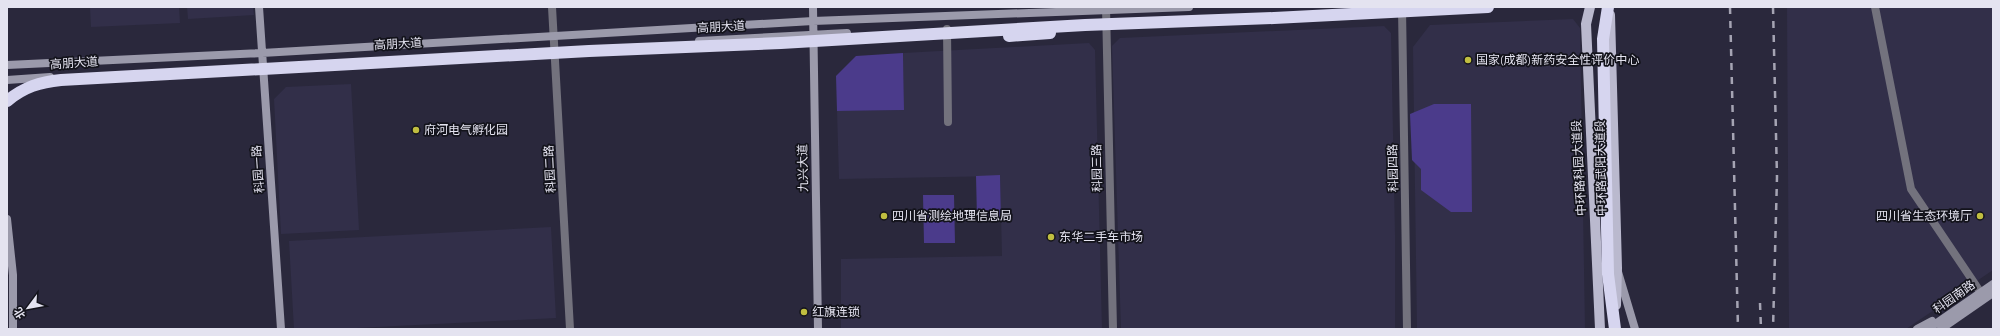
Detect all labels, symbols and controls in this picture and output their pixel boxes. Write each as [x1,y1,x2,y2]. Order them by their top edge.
street label: 高朋大道 [697,19,745,34]
street label: 高朋大道 [374,36,422,51]
place label: 国家(成都)新药安全性评价中心 [1476,53,1639,66]
street label: 高朋大道 [50,54,98,71]
marker: 国家(成都)新药安全性评价中心 [1463,55,1473,65]
street label: 中环路科园大道段 [1569,120,1588,216]
street label: 中环路武阳大道段 [1593,120,1608,216]
place label: 府河电气孵化园 [424,123,508,136]
marker: 府河电气孵化园 [411,125,421,135]
street label: 九兴大道 [796,144,809,192]
street label: 科园三路 [1090,144,1103,192]
street label: 科园四路 [1386,144,1399,192]
street label: 科园一路 [249,145,266,193]
street label: 科园二路 [542,145,557,193]
place label: 四川省测绘地理信息局 [892,209,1012,222]
place label: 四川省生态环境厅 [1876,209,1972,222]
marker: 四川省测绘地理信息局 [879,211,889,221]
marker: 四川省生态环境厅 [1975,211,1985,221]
place label: 东华二手车市场 [1059,230,1143,243]
marker: 东华二手车市场 [1046,232,1056,242]
street label: 科园南路 [1930,277,1977,316]
north arrow [8,288,48,328]
text: 北 [12,305,28,321]
place label: 红旗连锁 [812,305,860,318]
marker: 红旗连锁 [799,307,809,317]

